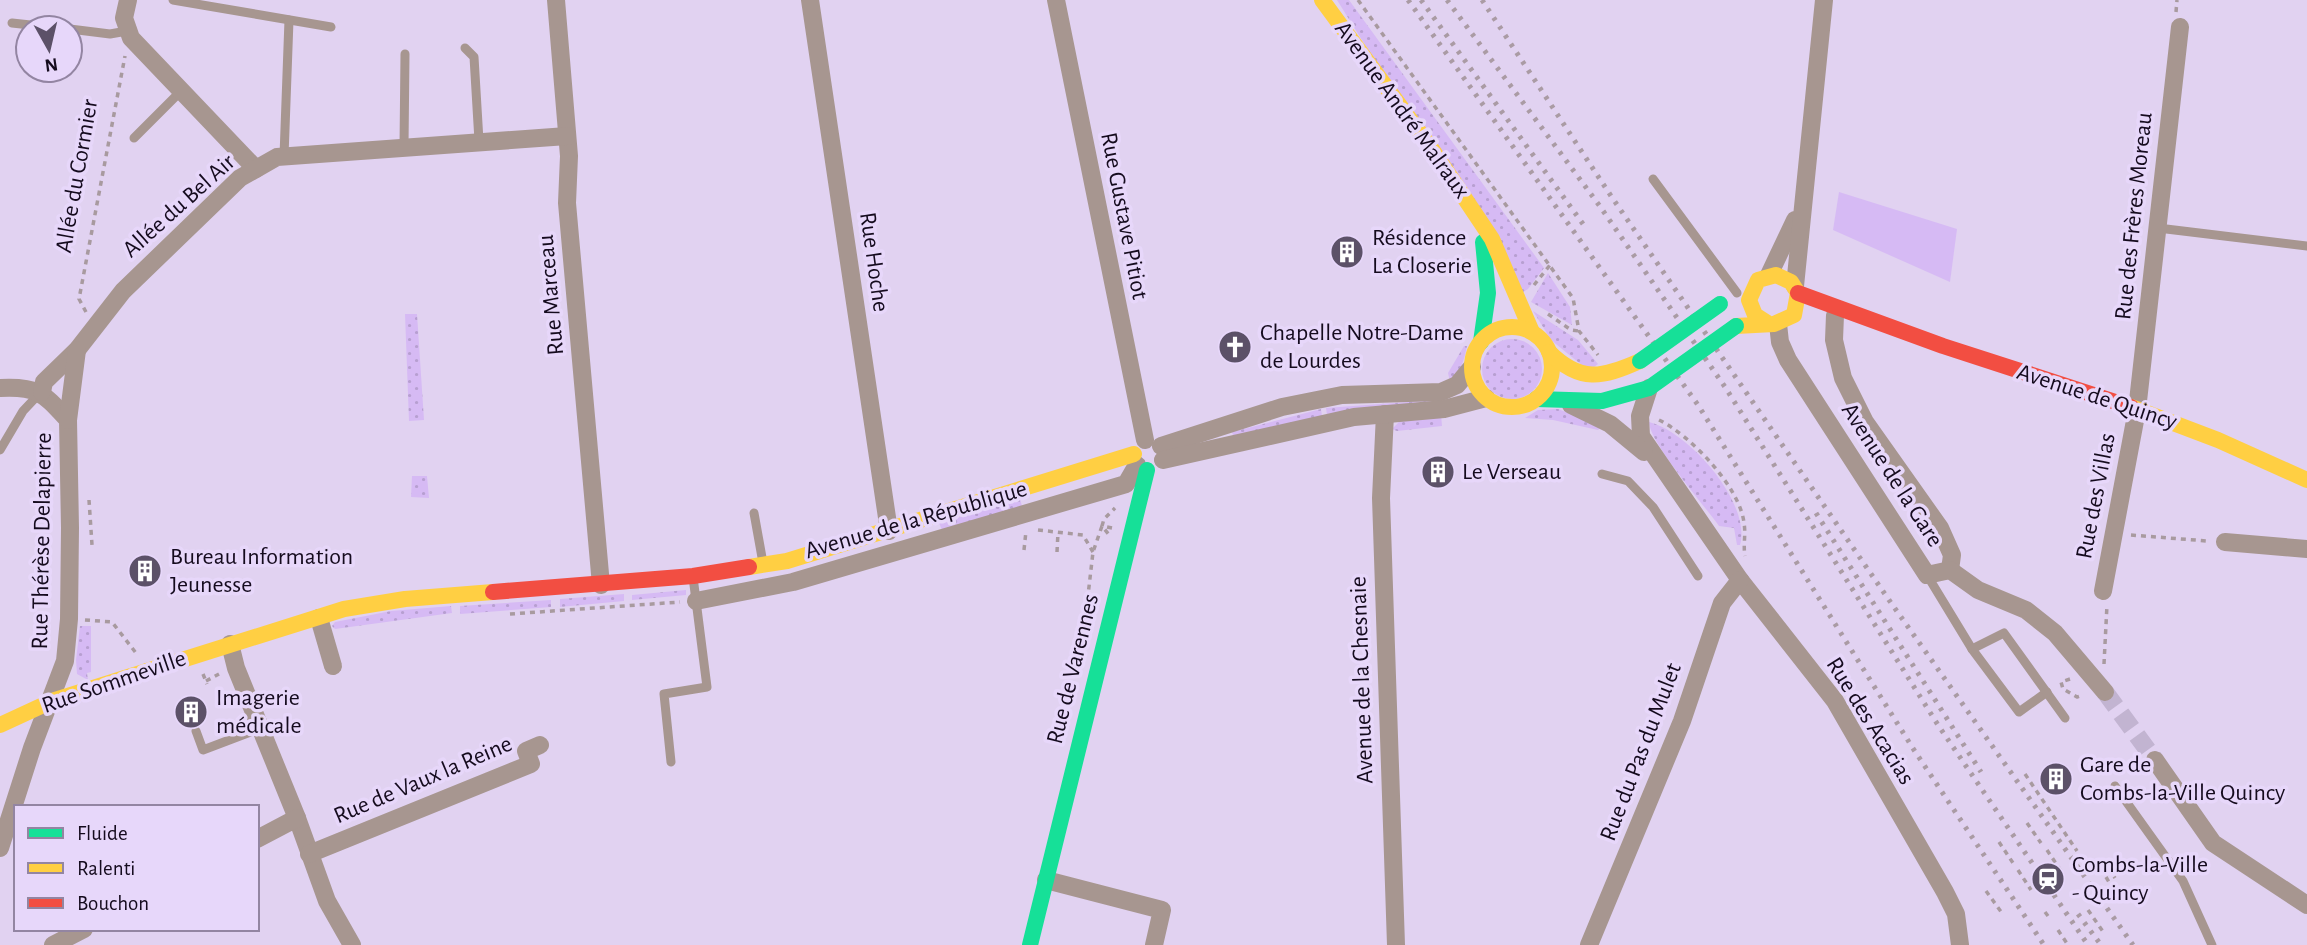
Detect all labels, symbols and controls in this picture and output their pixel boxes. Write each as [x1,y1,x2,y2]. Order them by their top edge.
north arrow [14,14,84,84]
street label: Avenue André Malraux [1330,17,1474,203]
text: N [43,54,59,75]
street label: Allée du Cormier [52,97,102,255]
street label: Rue des Frères Moreau [2111,111,2157,321]
street label: Rue Gustave Pitiot [1096,130,1152,302]
street label: Allée du Bel Air [118,150,240,262]
street label: Rue Hoche [855,211,893,313]
place label: Résidence La Closerie [1372,226,1472,278]
building icon: Résidence La Closerie [1328,233,1366,271]
street label: Rue Marceau [534,234,568,356]
place label: Chapelle Notre-Dame de Lourdes [1260,321,1464,373]
church icon: Chapelle Notre-Dame de Lourdes [1216,328,1254,366]
street label: Avenue de Quincy [2014,360,2180,434]
street label: Avenue de la Gare [1837,399,1947,551]
street label: Rue des Villas [2072,431,2120,561]
street label: Rue Thérèse Delapierre [28,432,56,650]
building icon: Le Verseau [1419,453,1457,491]
place label: Le Verseau [1462,460,1561,484]
street label: Avenue de la République [802,477,1030,563]
place label: Bureau Information Jeunesse [170,545,353,597]
building icon: Bureau Information Jeunesse [126,552,164,590]
street label: Avenue de la Chesnaie [1346,576,1378,784]
street label: Rue de Varennes [1043,591,1103,747]
street label: Rue Sommeville [39,646,189,718]
street label: Rue des Acacias [1821,653,1919,789]
street label: Rue du Pas du Mulet [1596,659,1686,844]
place label: Imagerie médicale [216,686,302,738]
building icon: Imagerie médicale [172,693,210,731]
street label: Rue de Vaux la Reine [330,732,516,828]
place label: Gare de Combs-la-Ville Quincy [2080,753,2285,805]
building icon: Gare de Combs-la-Ville Quincy [2037,760,2075,798]
legend [14,805,259,931]
text: Fluide [77,823,128,844]
place label: Combs-la-Ville - Quincy [2072,853,2208,905]
text: Ralenti [77,858,135,879]
station icon: Combs-la-Ville - Quincy [2029,860,2067,898]
text: Bouchon [77,893,149,914]

